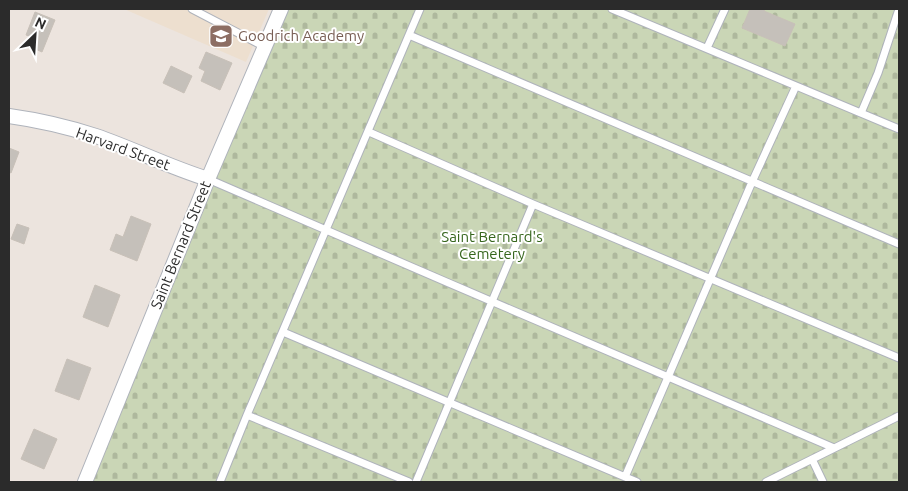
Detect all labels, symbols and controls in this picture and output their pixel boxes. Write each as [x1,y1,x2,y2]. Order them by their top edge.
north arrow [10,10,60,60]
text: N [32,14,49,33]
school or university icon: Goodrich Academy [208,23,234,49]
place label: Goodrich Academy [238,27,364,44]
street label: Harvard Street [74,124,173,173]
street label: Saint Bernard Street [147,178,214,311]
park label: Saint Bernard's Cemetery [441,228,543,262]

